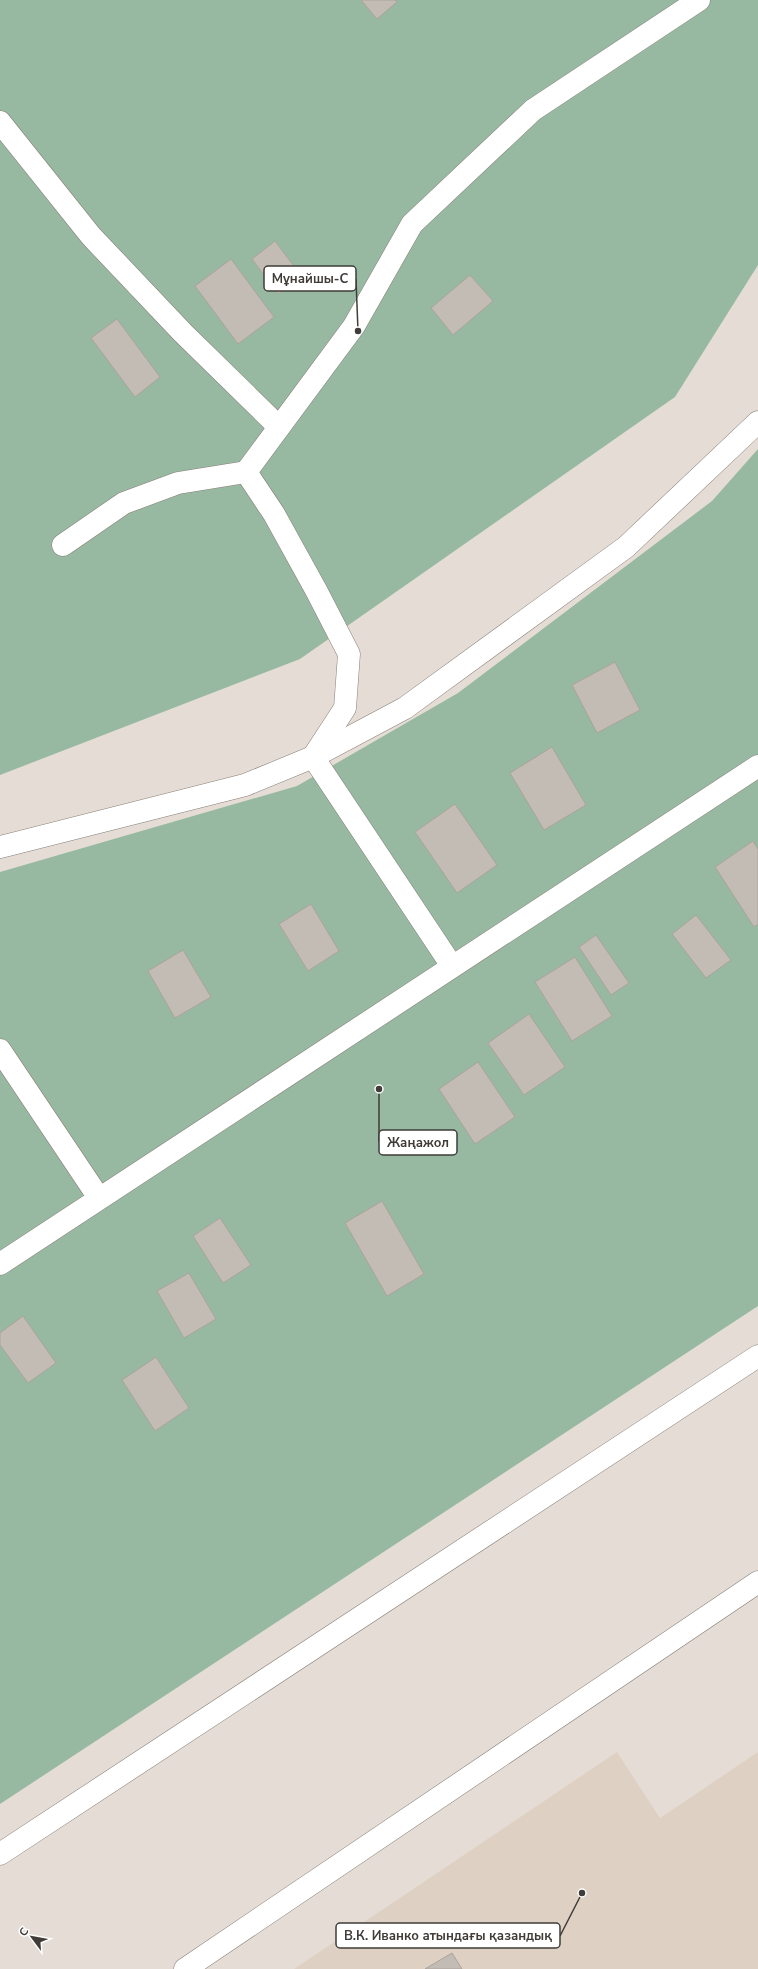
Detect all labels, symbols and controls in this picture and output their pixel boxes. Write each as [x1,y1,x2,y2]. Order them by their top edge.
callout: Мұнайшы-С [264,266,356,291]
text: Мұнайшы-С [272,270,348,288]
callout: Жаңажол [379,1130,457,1155]
text: Жаңажол [387,1134,449,1152]
north arrow [12,1917,52,1957]
callout: В.К. Иванко атындағы қазандық [336,1923,560,1948]
text: С [16,1924,33,1939]
text: В.К. Иванко атындағы қазандық [344,1927,552,1945]

